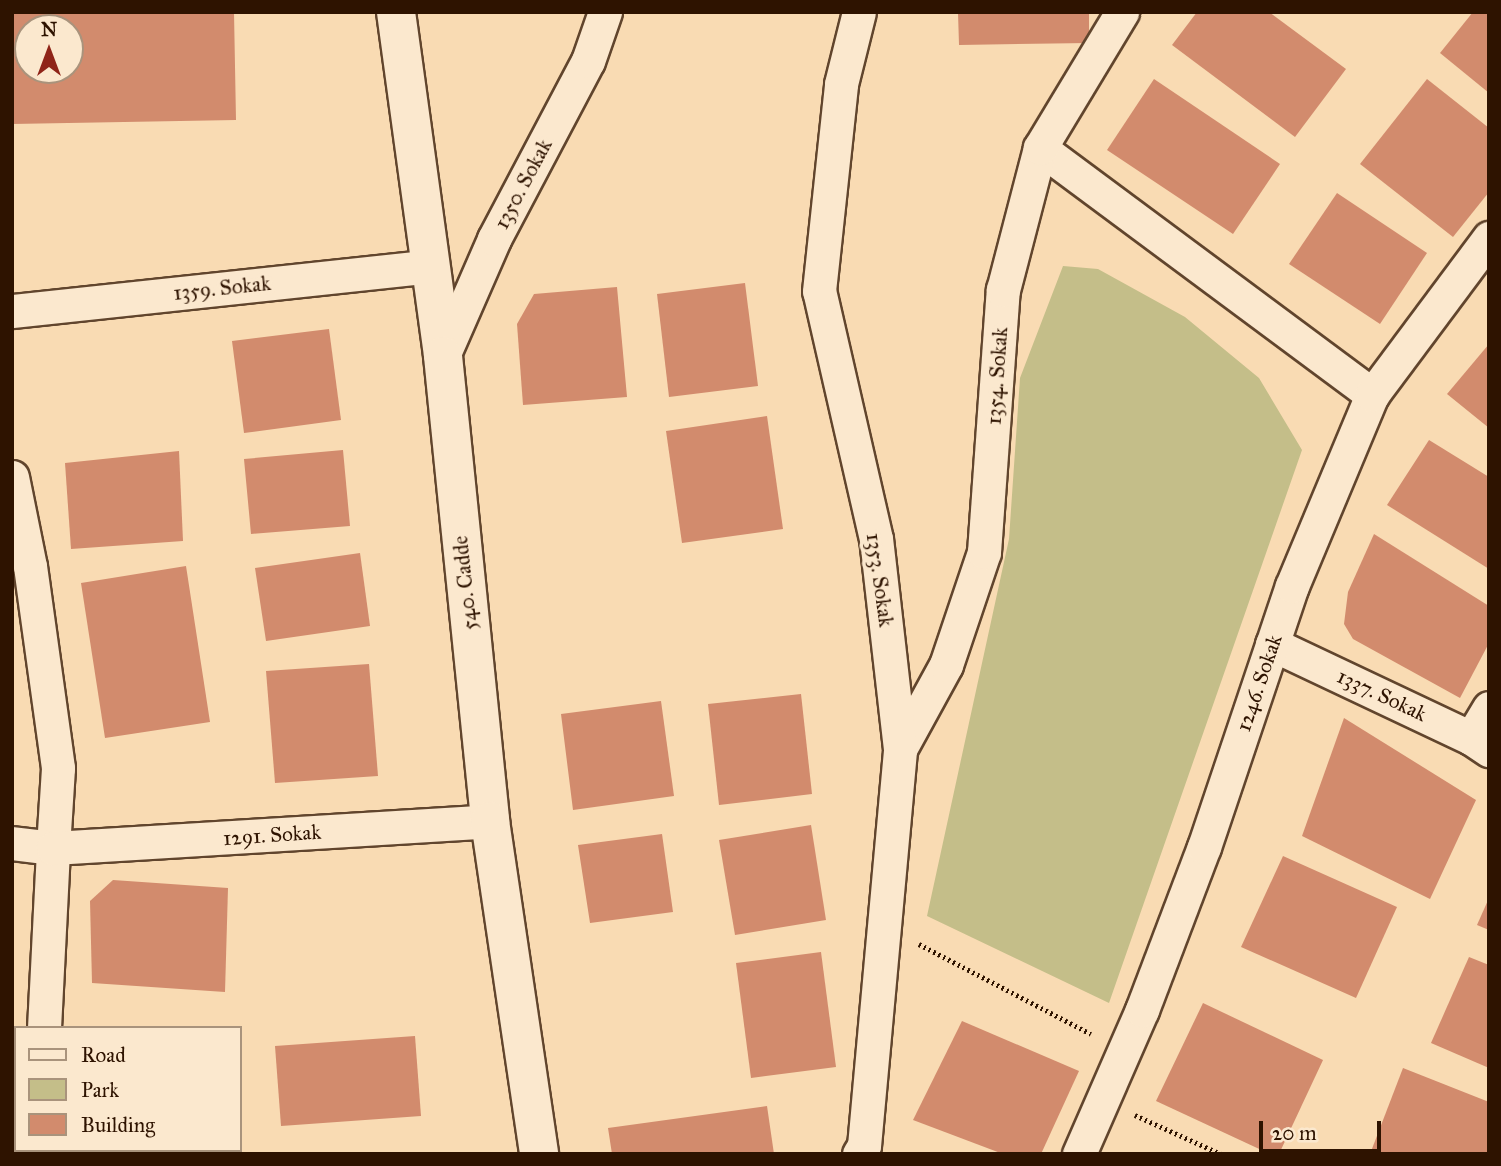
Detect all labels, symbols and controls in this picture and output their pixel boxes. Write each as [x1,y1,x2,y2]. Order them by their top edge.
north arrow [14,14,84,84]
text: N [41,18,57,41]
street label: 1350. Sokak [489,135,557,233]
street label: 1359. Sokak [172,270,272,306]
street label: 1354. Sokak [981,326,1013,426]
street label: 1353. Sokak [861,531,899,629]
street label: 540. Cadde [448,534,482,632]
street label: 1246. Sokak [1231,631,1287,735]
street label: 1337. Sokak [1333,663,1431,727]
street label: 1291. Sokak [222,819,322,851]
legend [14,1026,242,1152]
text: Road [81,1042,126,1068]
text: Park [81,1077,119,1103]
scale bar [1263,1106,1386,1150]
text: Building [81,1112,155,1138]
text: 20 m [1272,1120,1317,1146]

